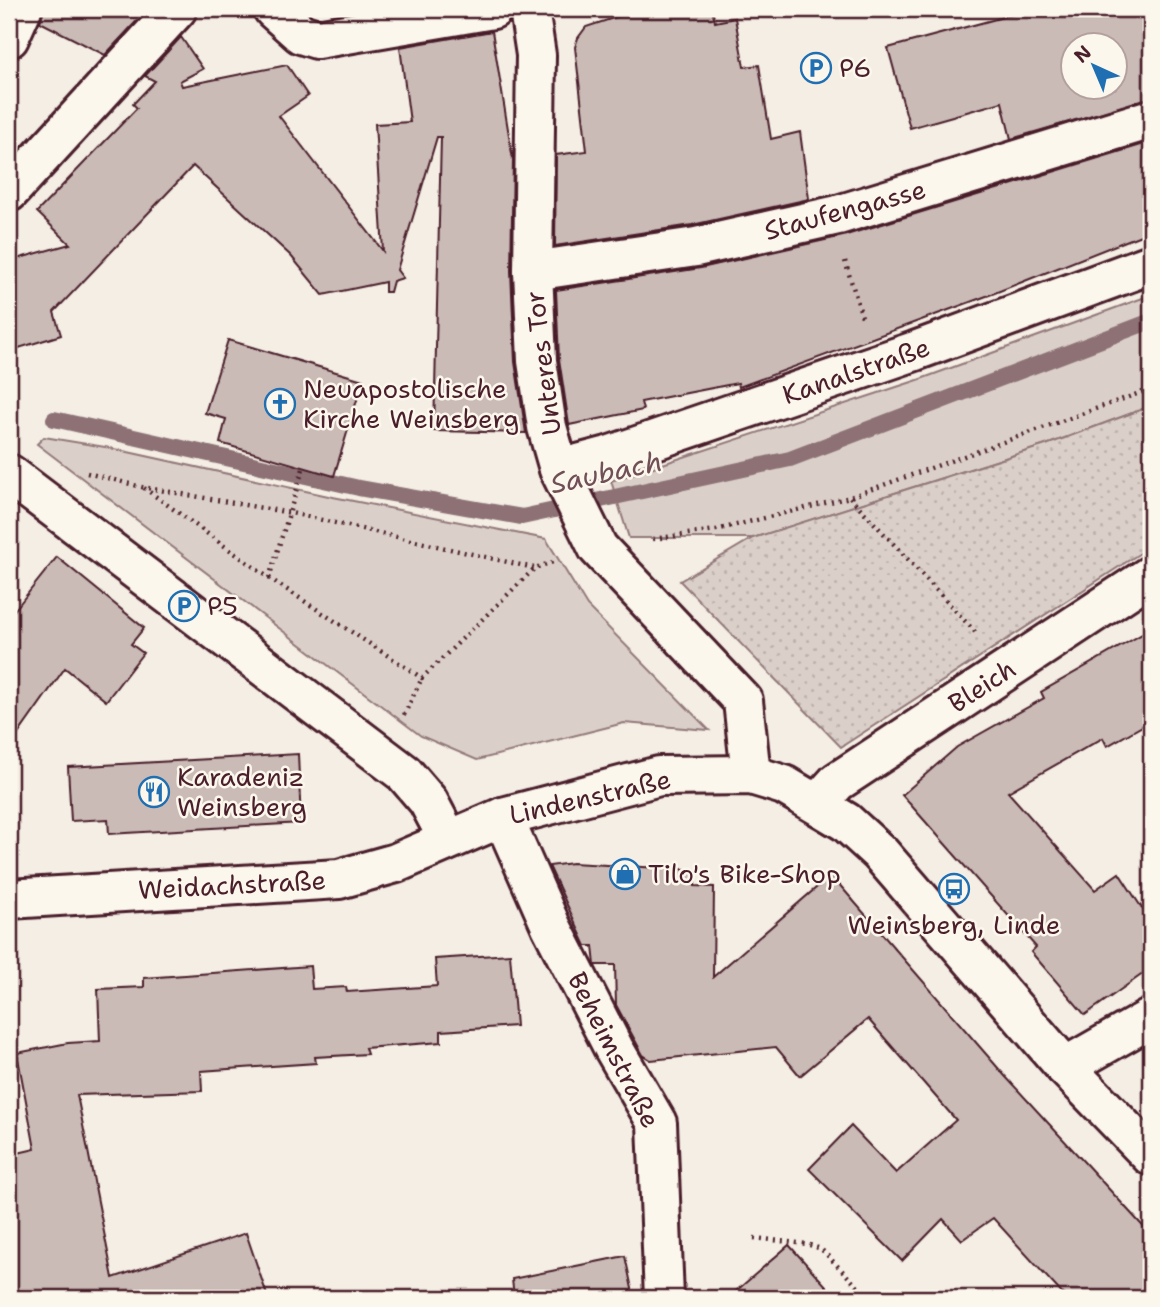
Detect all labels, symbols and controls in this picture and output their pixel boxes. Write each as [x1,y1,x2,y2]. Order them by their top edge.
north arrow [1058,32,1128,102]
text: N [1068,40,1097,68]
place label: P6 [839,50,871,85]
parking icon: P6 [799,51,833,85]
street label: Staufengasse [760,171,930,248]
street label: Unteres Tor [516,289,569,437]
street label: Kanalstraße [777,329,934,412]
place label: Neuapostolische Kirche Weinsberg [303,371,519,436]
church icon: Neuapostolische Kirche Weinsberg [263,387,297,421]
water label: Saubach [547,442,665,502]
place label: P5 [207,588,238,623]
parking icon: P5 [167,589,201,623]
street label: Bleich [941,651,1022,720]
place label: Karadeniz Weinsberg [177,759,307,824]
street label: Lindenstraße [506,761,674,832]
restaurant icon: Karadeniz Weinsberg [137,775,171,809]
place label: Tilo's Bike-Shop [648,856,841,891]
shop icon: Tilo's Bike-Shop [608,857,642,891]
street label: Weidachstraße [137,862,327,907]
bus stop icon: Weinsberg, Linde [937,872,971,906]
place label: Weinsberg, Linde [848,907,1060,942]
street label: Beheimstraße [560,966,669,1134]

